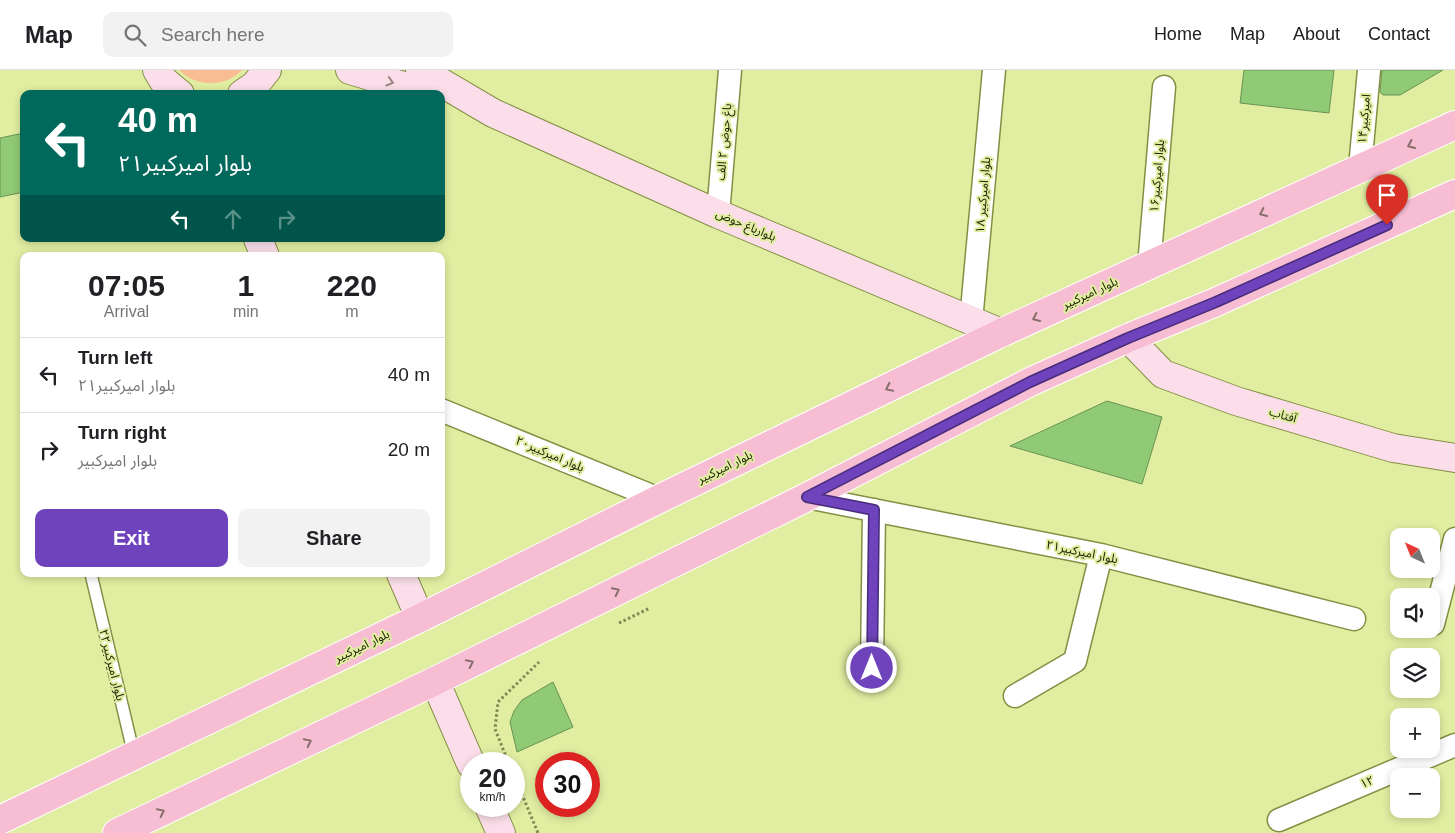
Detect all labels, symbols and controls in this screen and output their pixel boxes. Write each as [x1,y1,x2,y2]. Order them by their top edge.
search box [103,12,453,57]
text: Map [25,21,73,48]
icon: search [121,21,149,49]
text: Search here [161,24,265,45]
text: Home [1154,24,1202,44]
text: Map [1230,24,1265,44]
text: About [1293,24,1340,44]
text: Contact [1368,24,1430,44]
one-way arrow [386,76,394,86]
street label: امیرکبیر۱۴ [1355,93,1373,144]
text: 40 m [118,100,198,139]
street label: باغ حوض ۲ الف [714,103,736,181]
icon: left [35,110,100,175]
street label: بلوار امیرکبیر۱۶ [1147,139,1167,213]
one-way arrow [1407,139,1416,150]
text: بلوار امیرکبیر۲۱ [118,151,252,176]
street label: ۱۸ بلوار امیرکبیر [973,156,993,234]
pin [1366,174,1408,225]
icon: arrive [1373,181,1401,209]
icon: left [166,205,194,233]
icon: ahead [219,205,247,233]
icon: right [272,205,300,233]
street label: بلوارباغ حوض [713,206,778,246]
one-way arrow [1259,207,1268,217]
text: 07:05 [88,269,165,302]
text: 1 [237,269,254,302]
text: 220 [327,269,377,302]
street label: بلوار امیرکبیر [1059,274,1120,312]
text: Arrival [104,303,149,320]
text: min [233,303,259,320]
text: m [345,303,358,320]
one-way arrow [1032,311,1041,322]
text: Turn left [78,347,153,368]
icon: left [35,361,63,389]
text: 40 m [388,364,430,385]
text: بلوار امیرکبیر۲۱ [78,377,175,394]
one-way arrow [885,382,894,392]
street label: آفتاب [1267,404,1299,426]
text: Turn right [78,422,166,443]
street label: بلوار امیرکبیر۲۰ [514,433,586,475]
icon: right [35,436,63,464]
text: 20 m [388,439,430,460]
street label: بلوار امیرکبیر [694,448,755,487]
text: بلوار امیرکبیر [78,452,157,469]
button: Exit [35,509,228,567]
button: Share [238,509,430,567]
north arrow [1390,528,1440,578]
map controls [1390,528,1440,818]
street label: بلوار امیرکبیر۲۱ [1045,538,1119,566]
one-way arrow [611,587,620,597]
button: sound [1390,588,1440,638]
street label: بلوار امیرکبیر [331,627,392,666]
street label: بلوار امیرکبیر۲۲ [96,628,128,702]
position arrow [845,641,897,693]
button: layers [1390,648,1440,698]
one-way arrow [465,659,474,670]
button: + [1390,708,1440,758]
one-way arrow [303,737,312,748]
speed limit sign: 30 [535,752,600,817]
text: 20 [479,764,506,792]
button: − [1390,768,1440,818]
street label: ۱۲ [1358,773,1376,791]
text: km/h [479,790,506,804]
one-way arrow [156,808,165,818]

